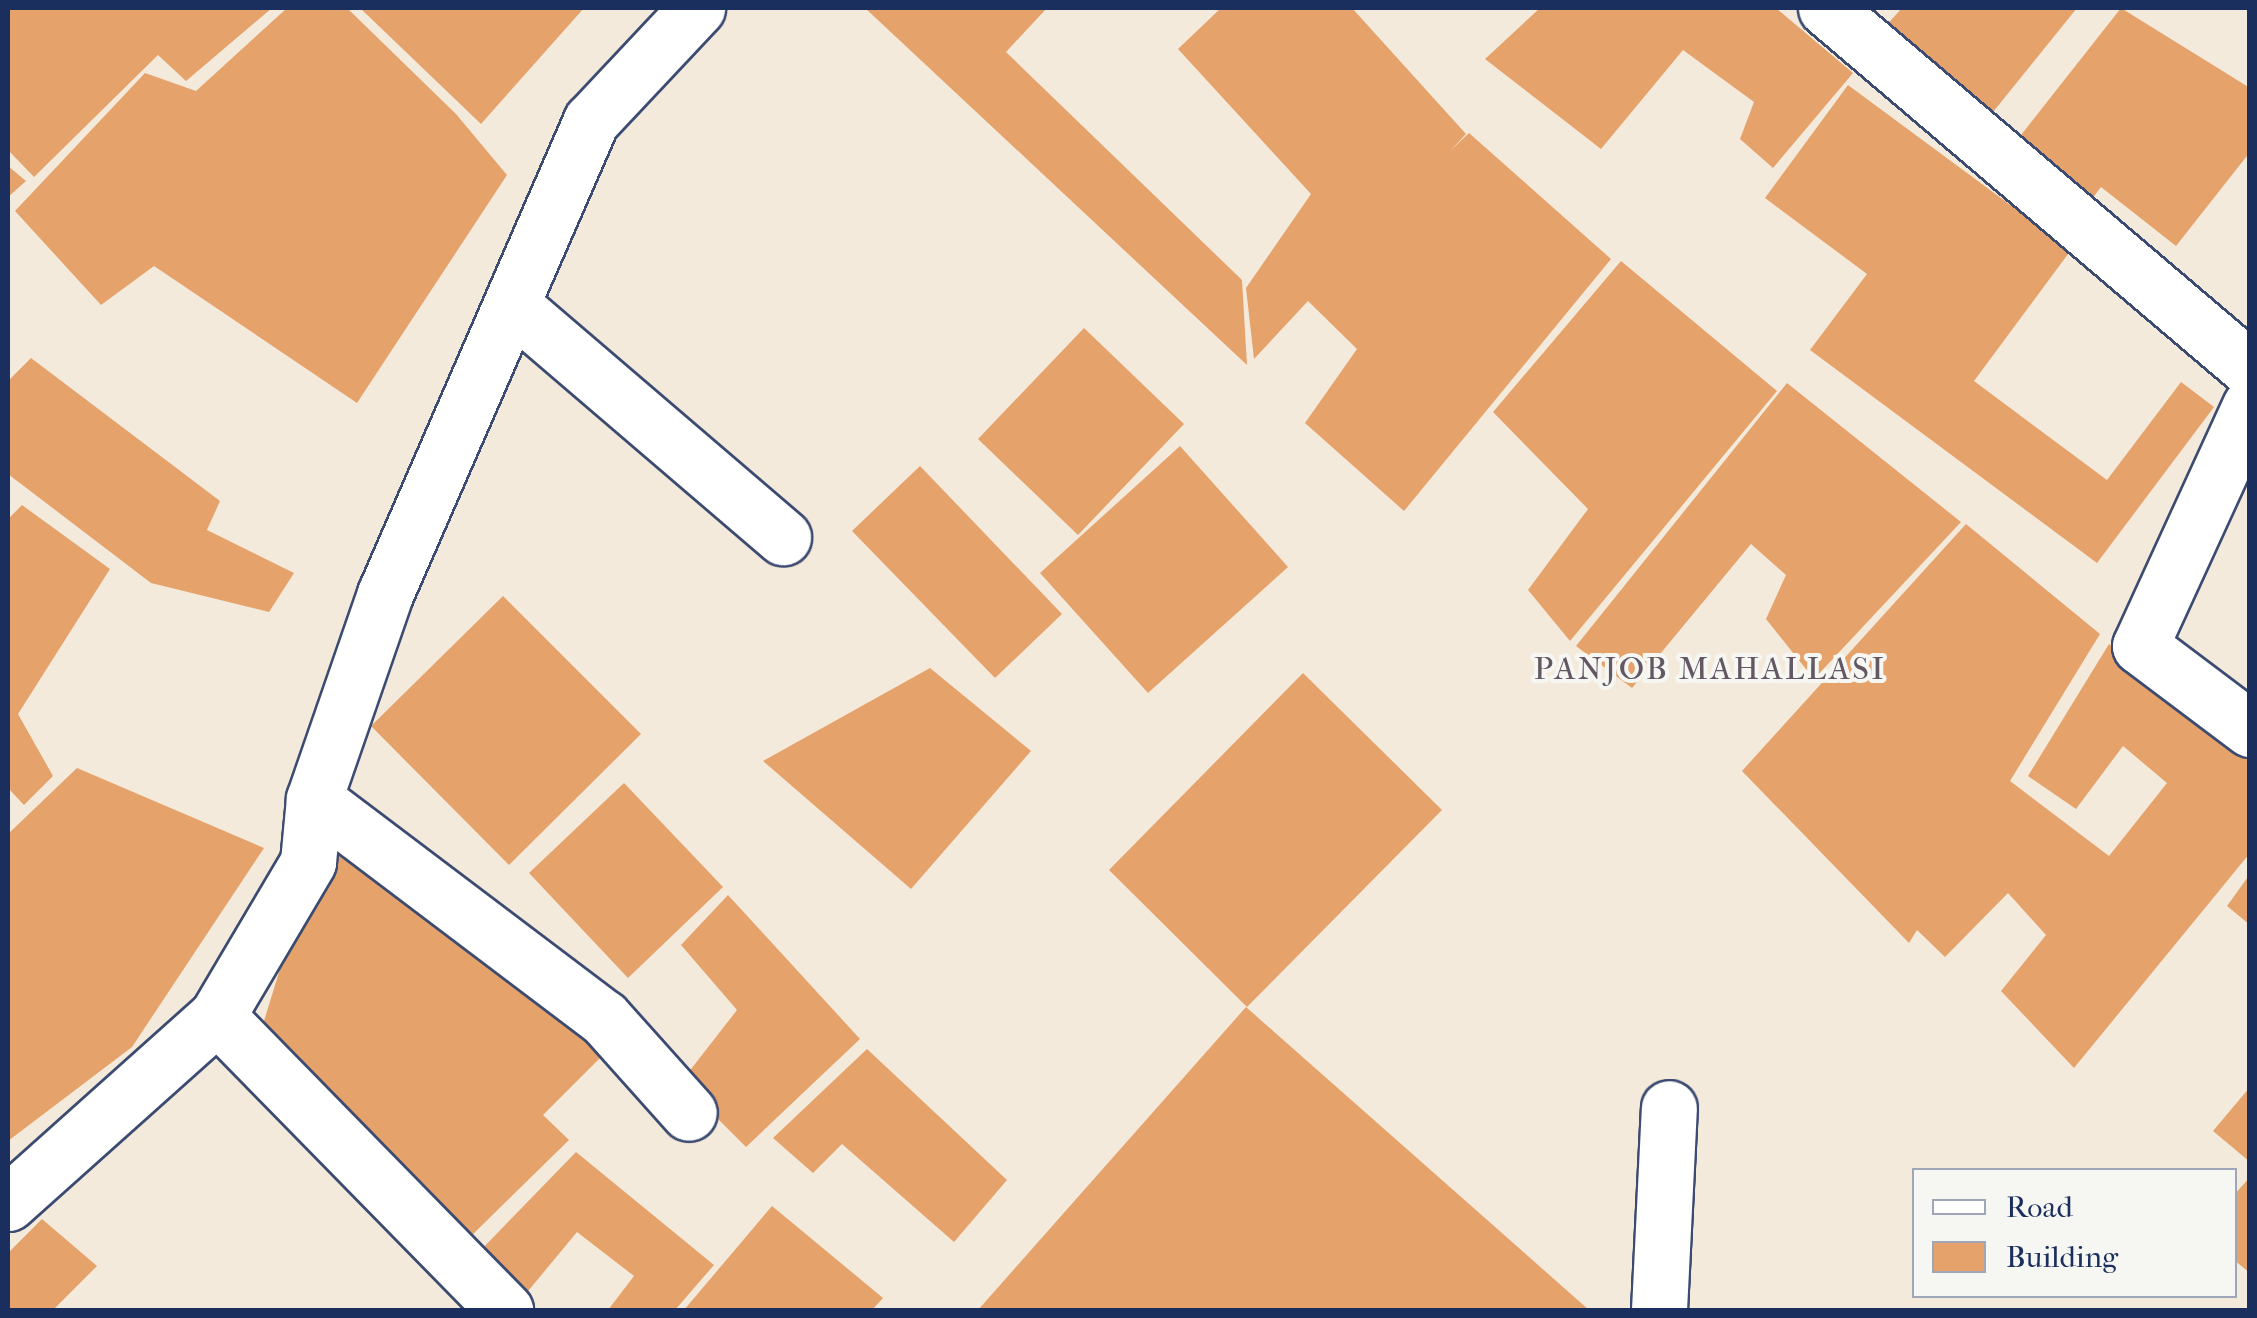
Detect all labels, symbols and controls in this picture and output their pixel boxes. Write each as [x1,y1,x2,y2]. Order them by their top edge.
district label: PANJOB MAHALLASI [1534,650,1886,688]
legend [1912,1168,2237,1298]
text: Road [2006,1190,2073,1225]
text: Building [2006,1240,2118,1275]

